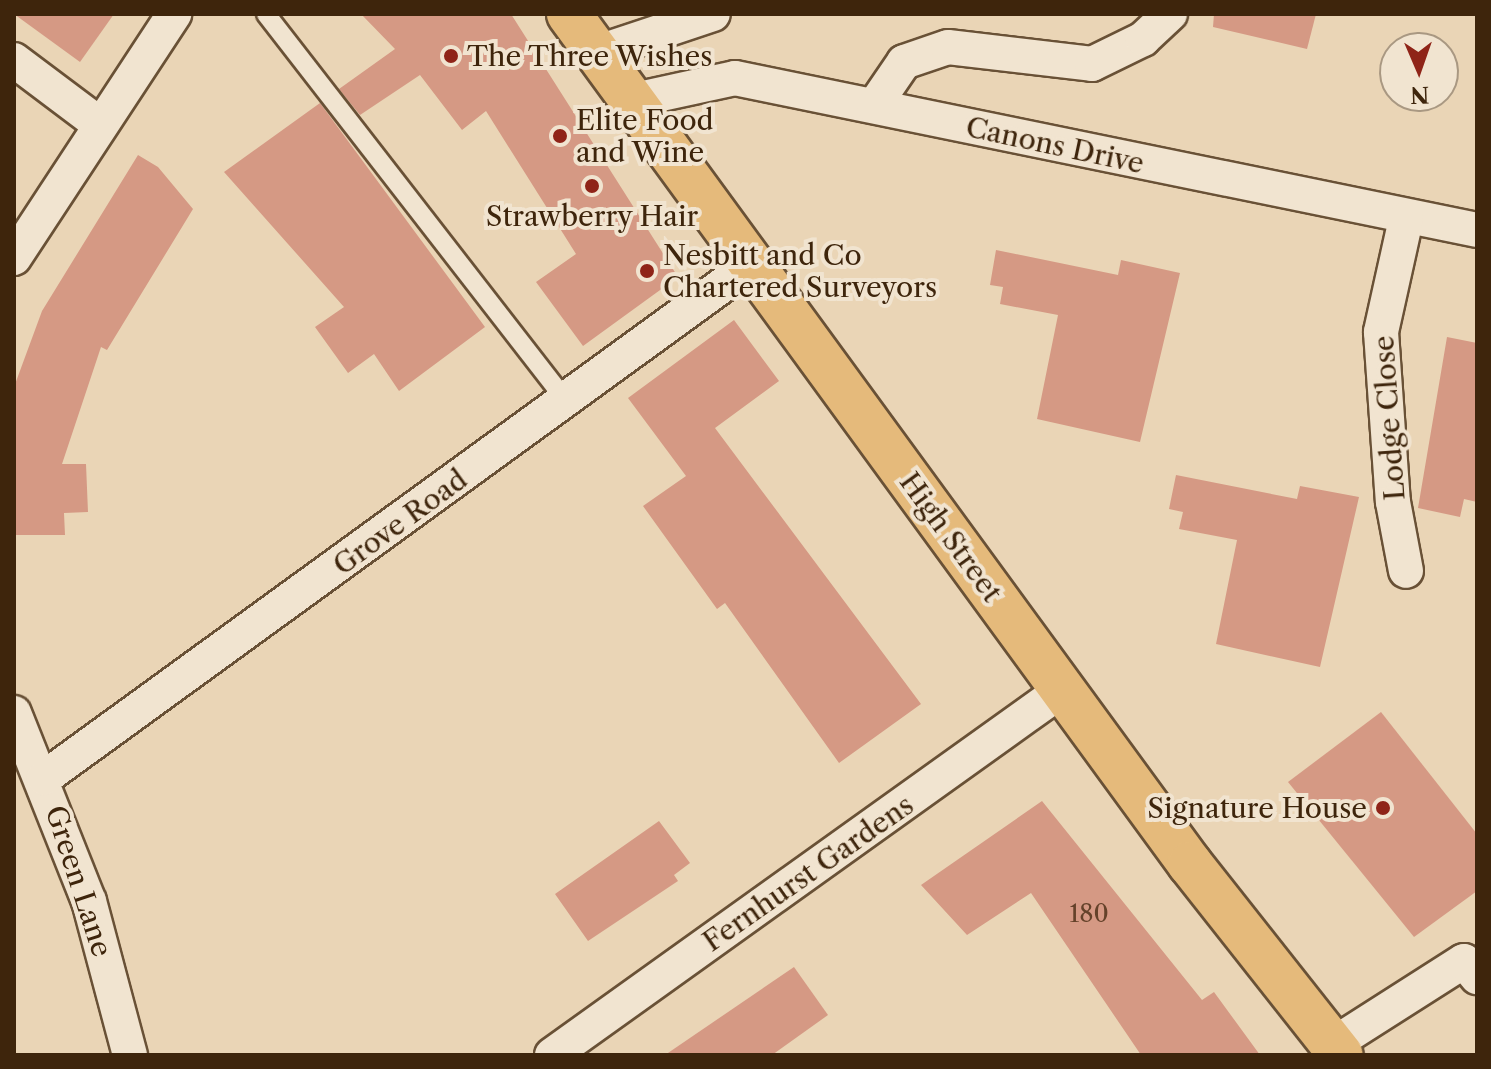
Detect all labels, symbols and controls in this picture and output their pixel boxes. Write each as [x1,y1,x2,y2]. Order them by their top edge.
north arrow [1379,32,1459,112]
place label: The Three Wishes [467,39,714,73]
marker: The Three Wishes [442,47,460,65]
text: N [1410,81,1430,108]
place label: Elite Food and Wine [576,103,714,169]
street label: Canons Drive [963,110,1147,180]
marker: Elite Food and Wine [551,127,569,145]
marker: Strawberry Hair [583,177,601,195]
place label: Strawberry Hair [485,199,699,233]
place label: Nesbitt and Co Chartered Surveyors [663,238,937,304]
marker: Nesbitt and Co Chartered Surveyors [638,262,656,280]
street label: Lodge Close [1366,334,1412,502]
street label: Grove Road [327,462,473,582]
street label: High Street [893,466,1009,608]
street label: Fernhurst Gardens [696,788,920,958]
place label: Signature House [1147,791,1367,825]
marker: Signature House [1374,799,1392,817]
street label: Green Lane [39,801,119,961]
house number: 180 [1069,900,1109,928]

